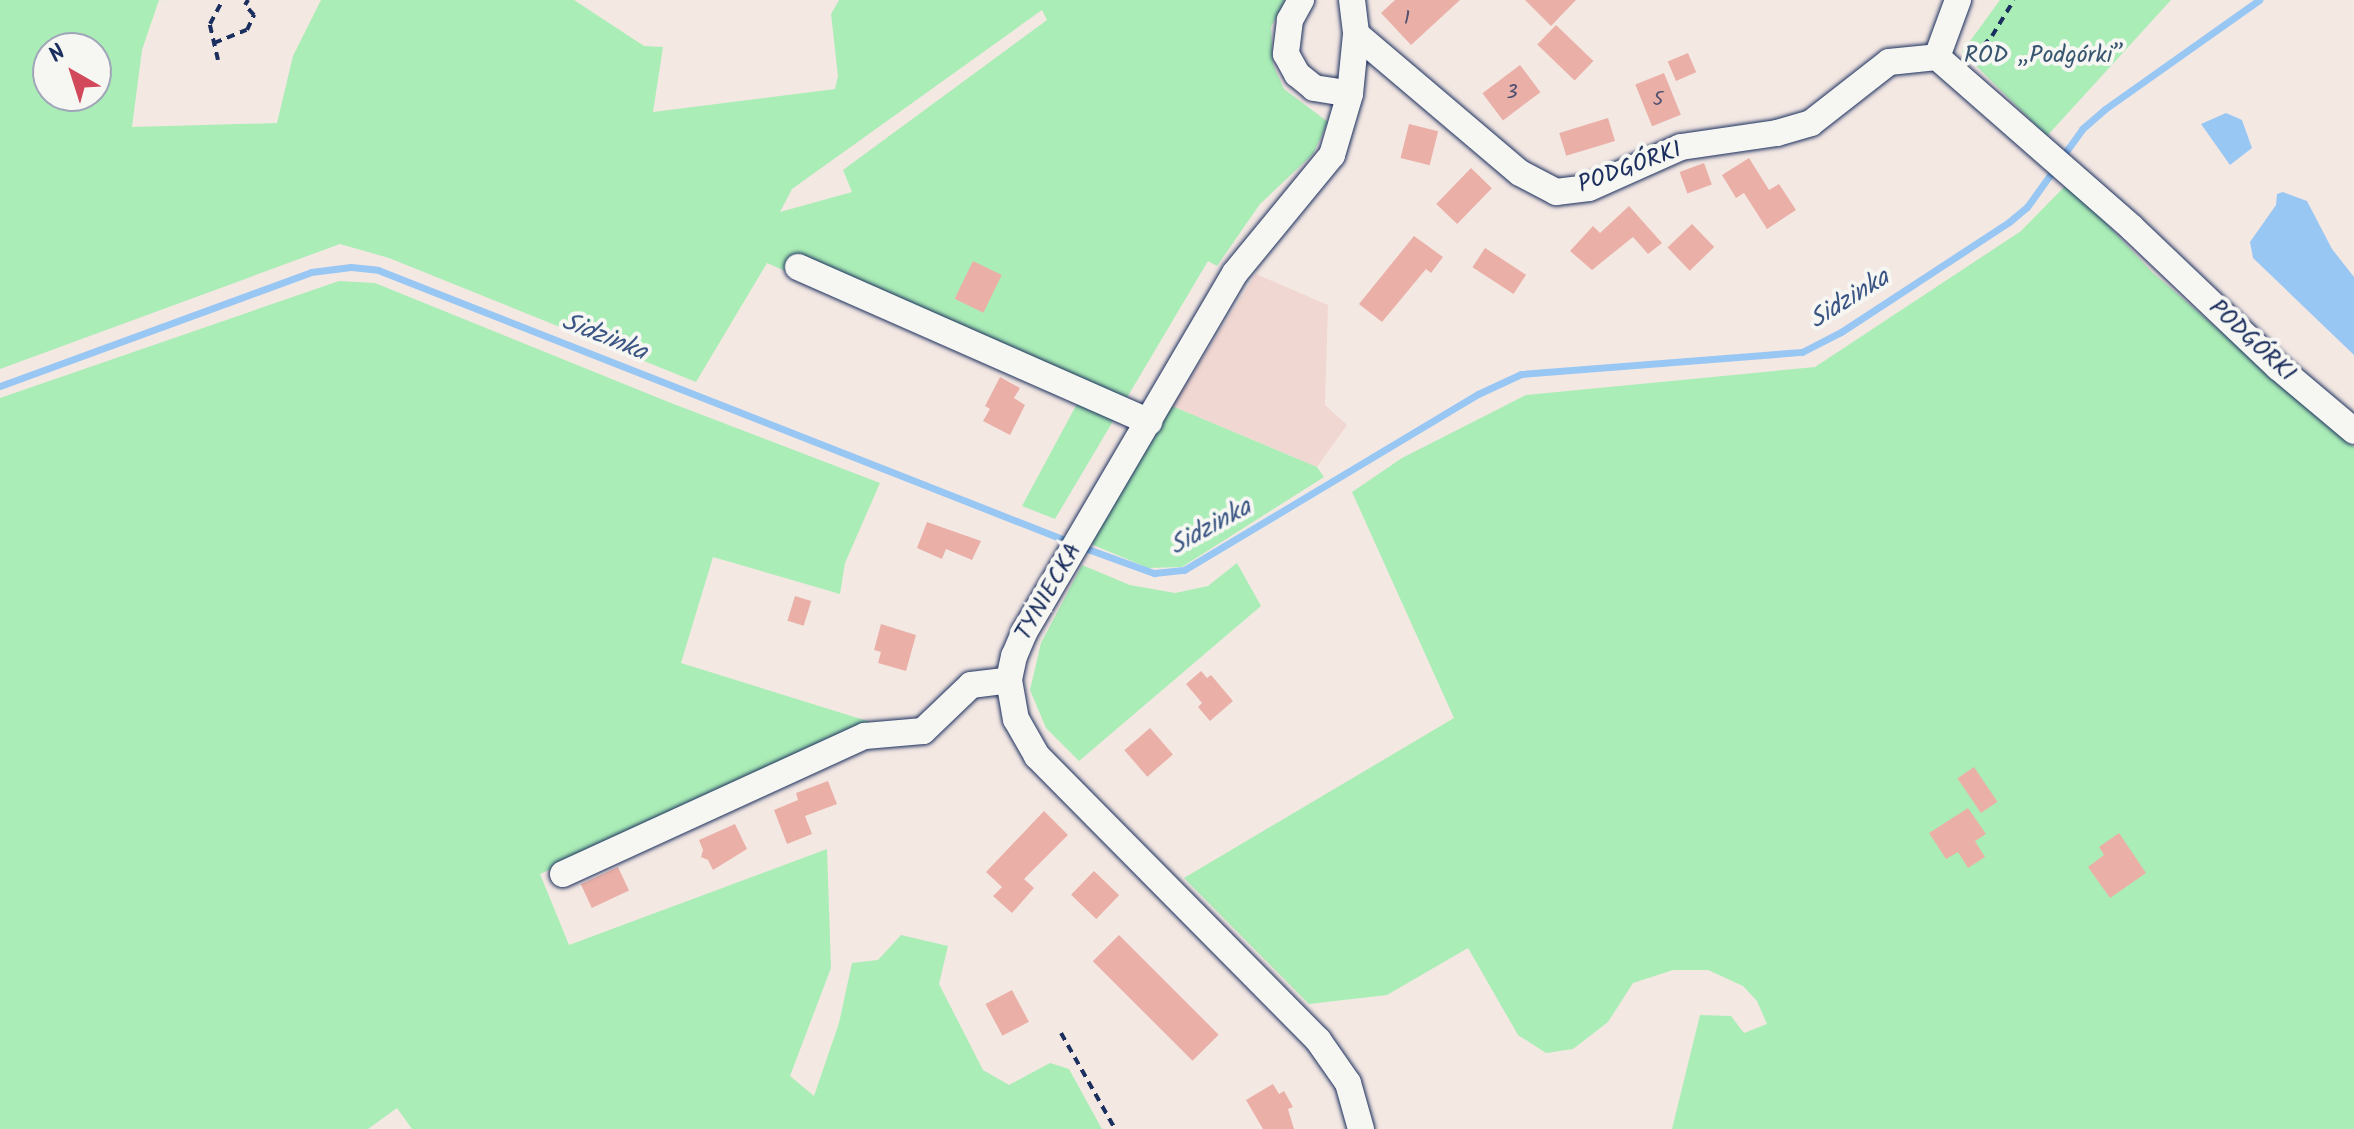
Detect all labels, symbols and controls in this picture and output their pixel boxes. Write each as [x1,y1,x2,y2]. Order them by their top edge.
house number: 1 [1404,7,1410,31]
north arrow [32,32,112,112]
text: N [41,37,74,72]
park label: ROD „Podgórki” [1964,42,2124,70]
house number: 3 [1506,81,1518,105]
house number: 5 [1653,88,1663,112]
street label: PODGÓRKI [1574,136,1686,200]
water label: Sidzinka [1804,263,1896,337]
street label: PODGÓRKI [2203,294,2301,388]
water label: Sidzinka [557,307,651,369]
water label: Sidzinka [1165,493,1257,563]
street label: TYNIECKA [1010,538,1088,646]

